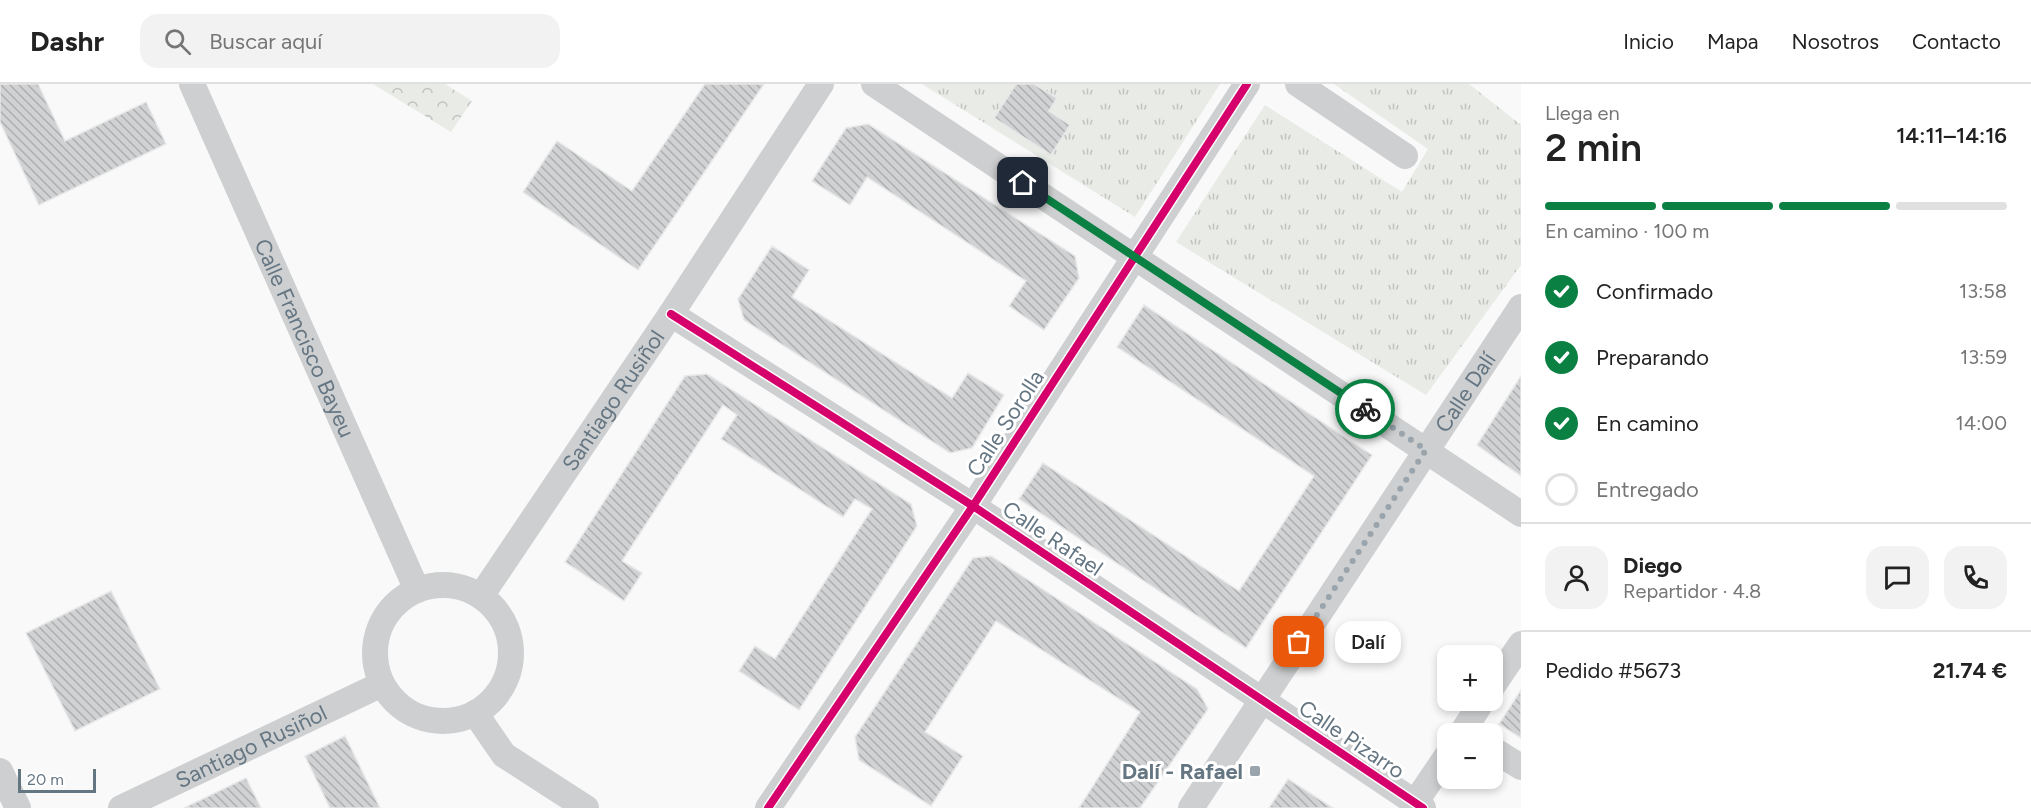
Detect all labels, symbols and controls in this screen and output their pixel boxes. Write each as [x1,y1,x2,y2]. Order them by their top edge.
search box [140,14,560,68]
text: Dashr [30,24,104,58]
icon: search [161,25,194,58]
text: Buscar aquí [209,28,322,55]
text: Inicio [1623,29,1674,54]
text: Mapa [1707,29,1759,54]
text: Nosotros [1792,29,1879,54]
text: Contacto [1912,29,2001,54]
text: Llega en [1545,101,1620,125]
text: 14:11–14:16 [1896,122,2007,149]
text: 2 min [1545,124,1642,171]
pin [997,157,1048,208]
icon: home [1006,166,1039,199]
text: En camino · 100 m [1545,219,1709,243]
street label: Calle Francisco Bayeu [249,235,360,442]
icon: check [1545,275,1578,308]
text: Confirmado [1596,278,1713,305]
text: 13:58 [1959,279,2007,303]
street label: Santiago Rusiñol [556,325,670,476]
icon: check [1545,341,1578,374]
text: Preparando [1596,344,1709,371]
text: 13:59 [1960,345,2007,369]
street label: Calle Dalí [1429,346,1502,438]
street label: Calle Sorolla [961,365,1050,482]
courier [1335,379,1395,439]
icon: bike [1349,393,1382,426]
icon: check [1545,407,1578,440]
text: En camino [1596,410,1699,437]
text: 14:00 [1956,411,2007,435]
text: Entregado [1596,476,1699,503]
street label: Calle Rafael [997,495,1108,582]
button: person [1545,546,1608,609]
button: chat [1866,546,1929,609]
button: phone [1944,546,2007,609]
text: Diego [1623,552,1682,579]
text: Repartidor · 4.8 [1623,579,1761,603]
pin [1273,616,1324,667]
callout: Dalí [1335,621,1401,663]
icon: bag [1282,625,1315,658]
text: Dalí [1351,630,1385,654]
map controls [1437,645,1503,789]
button: + [1437,645,1503,711]
text: Pedido #5673 [1545,657,1681,684]
text: 21.74 € [1933,657,2007,684]
street label: Calle Pizarro [1294,694,1410,785]
street label: Santiago Rusiñol [171,699,331,794]
button: − [1437,723,1503,789]
place label: Dalí - Rafael [1122,758,1243,785]
marker: Dalí - Rafael [1248,764,1262,778]
scale bar [18,766,96,794]
text: 20 m [27,770,64,789]

